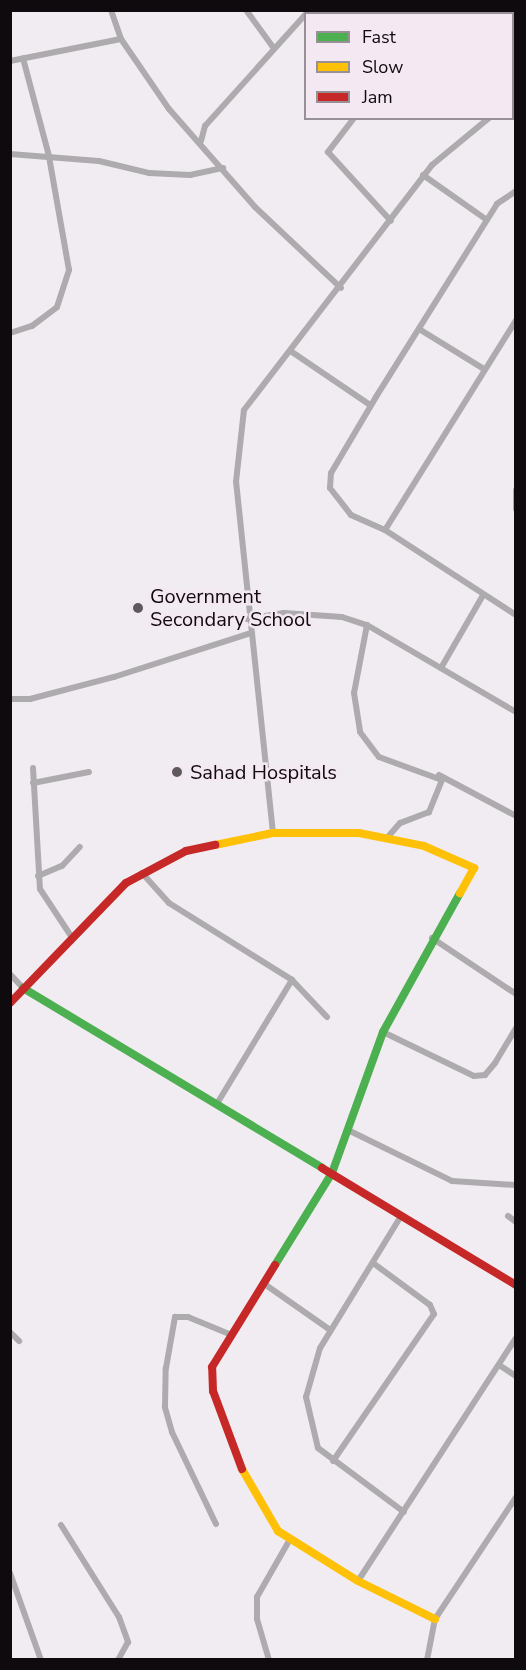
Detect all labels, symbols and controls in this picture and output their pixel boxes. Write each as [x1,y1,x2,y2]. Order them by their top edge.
legend [304,12,514,120]
text: Fast [362,25,396,49]
text: Slow [362,55,403,79]
text: Jam [362,85,393,109]
place label: Government Secondary School [150,584,311,631]
marker: Government Secondary School [131,601,145,615]
place label: Sahad Hospitals [190,760,337,784]
marker: Sahad Hospitals [168,763,186,781]

